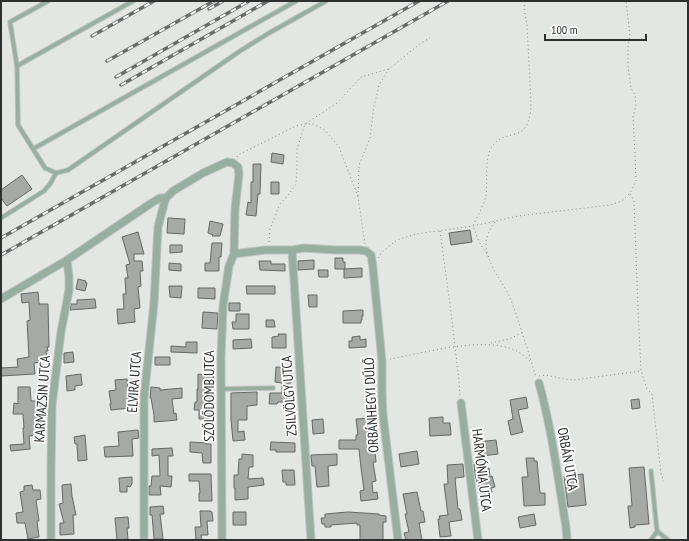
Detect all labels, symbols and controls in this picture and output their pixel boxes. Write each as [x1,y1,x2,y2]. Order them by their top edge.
scale bar [545,16,646,42]
text: 100 m [551,22,578,37]
street label: ELVIRA UTCA [123,350,145,413]
street label: SZŐLŐDOMB UTCA [200,350,218,442]
street label: KARMAZSIN UTCA [30,355,54,443]
street label: ZSILVÖLGY UTCA [277,355,301,437]
street label: ORBÁNHEGYI DŰLŐ [359,357,382,453]
street label: ORBÁN UTCA [554,426,582,492]
street label: HARMÓNIA UTCA [468,428,496,513]

